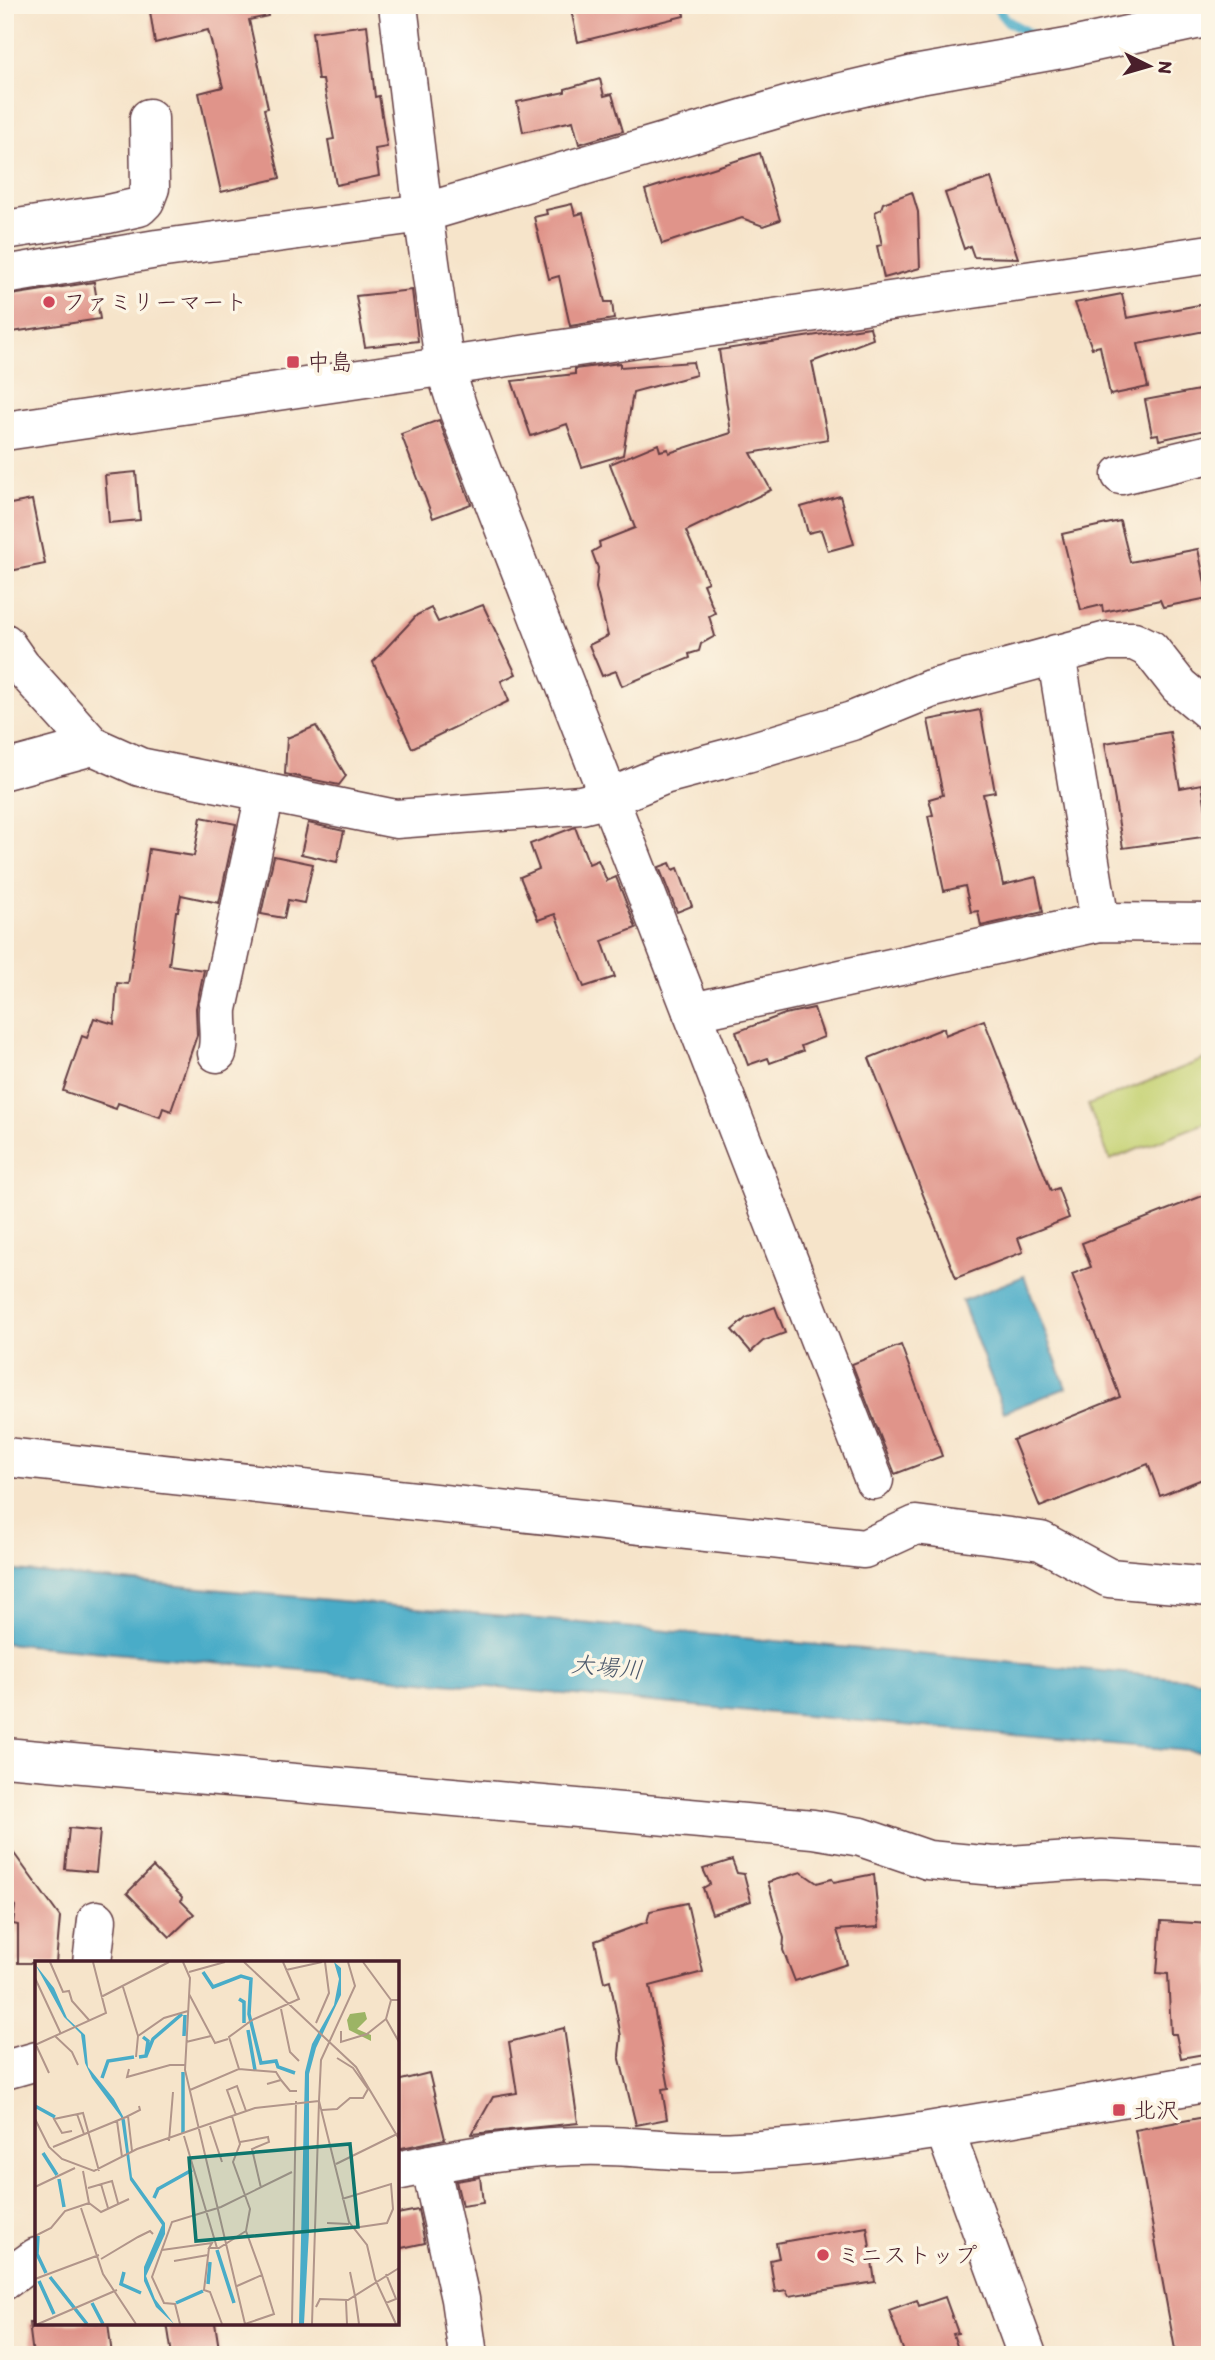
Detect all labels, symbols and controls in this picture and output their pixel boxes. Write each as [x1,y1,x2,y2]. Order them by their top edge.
north arrow [1114,32,1184,102]
text: N [1153,60,1177,75]
place label: ファミリーマート [63,288,247,316]
marker: ファミリーマート [41,294,57,310]
place label: 中島 [307,348,353,376]
marker: 中島 [285,354,301,370]
water label: 大場川 [570,1649,644,1684]
inset map [35,1961,399,2325]
place label: 北沢 [1133,2096,1179,2124]
marker: 北沢 [1111,2102,1127,2118]
place label: ミニストップ [837,2241,977,2269]
marker: ミニストップ [815,2247,831,2263]

